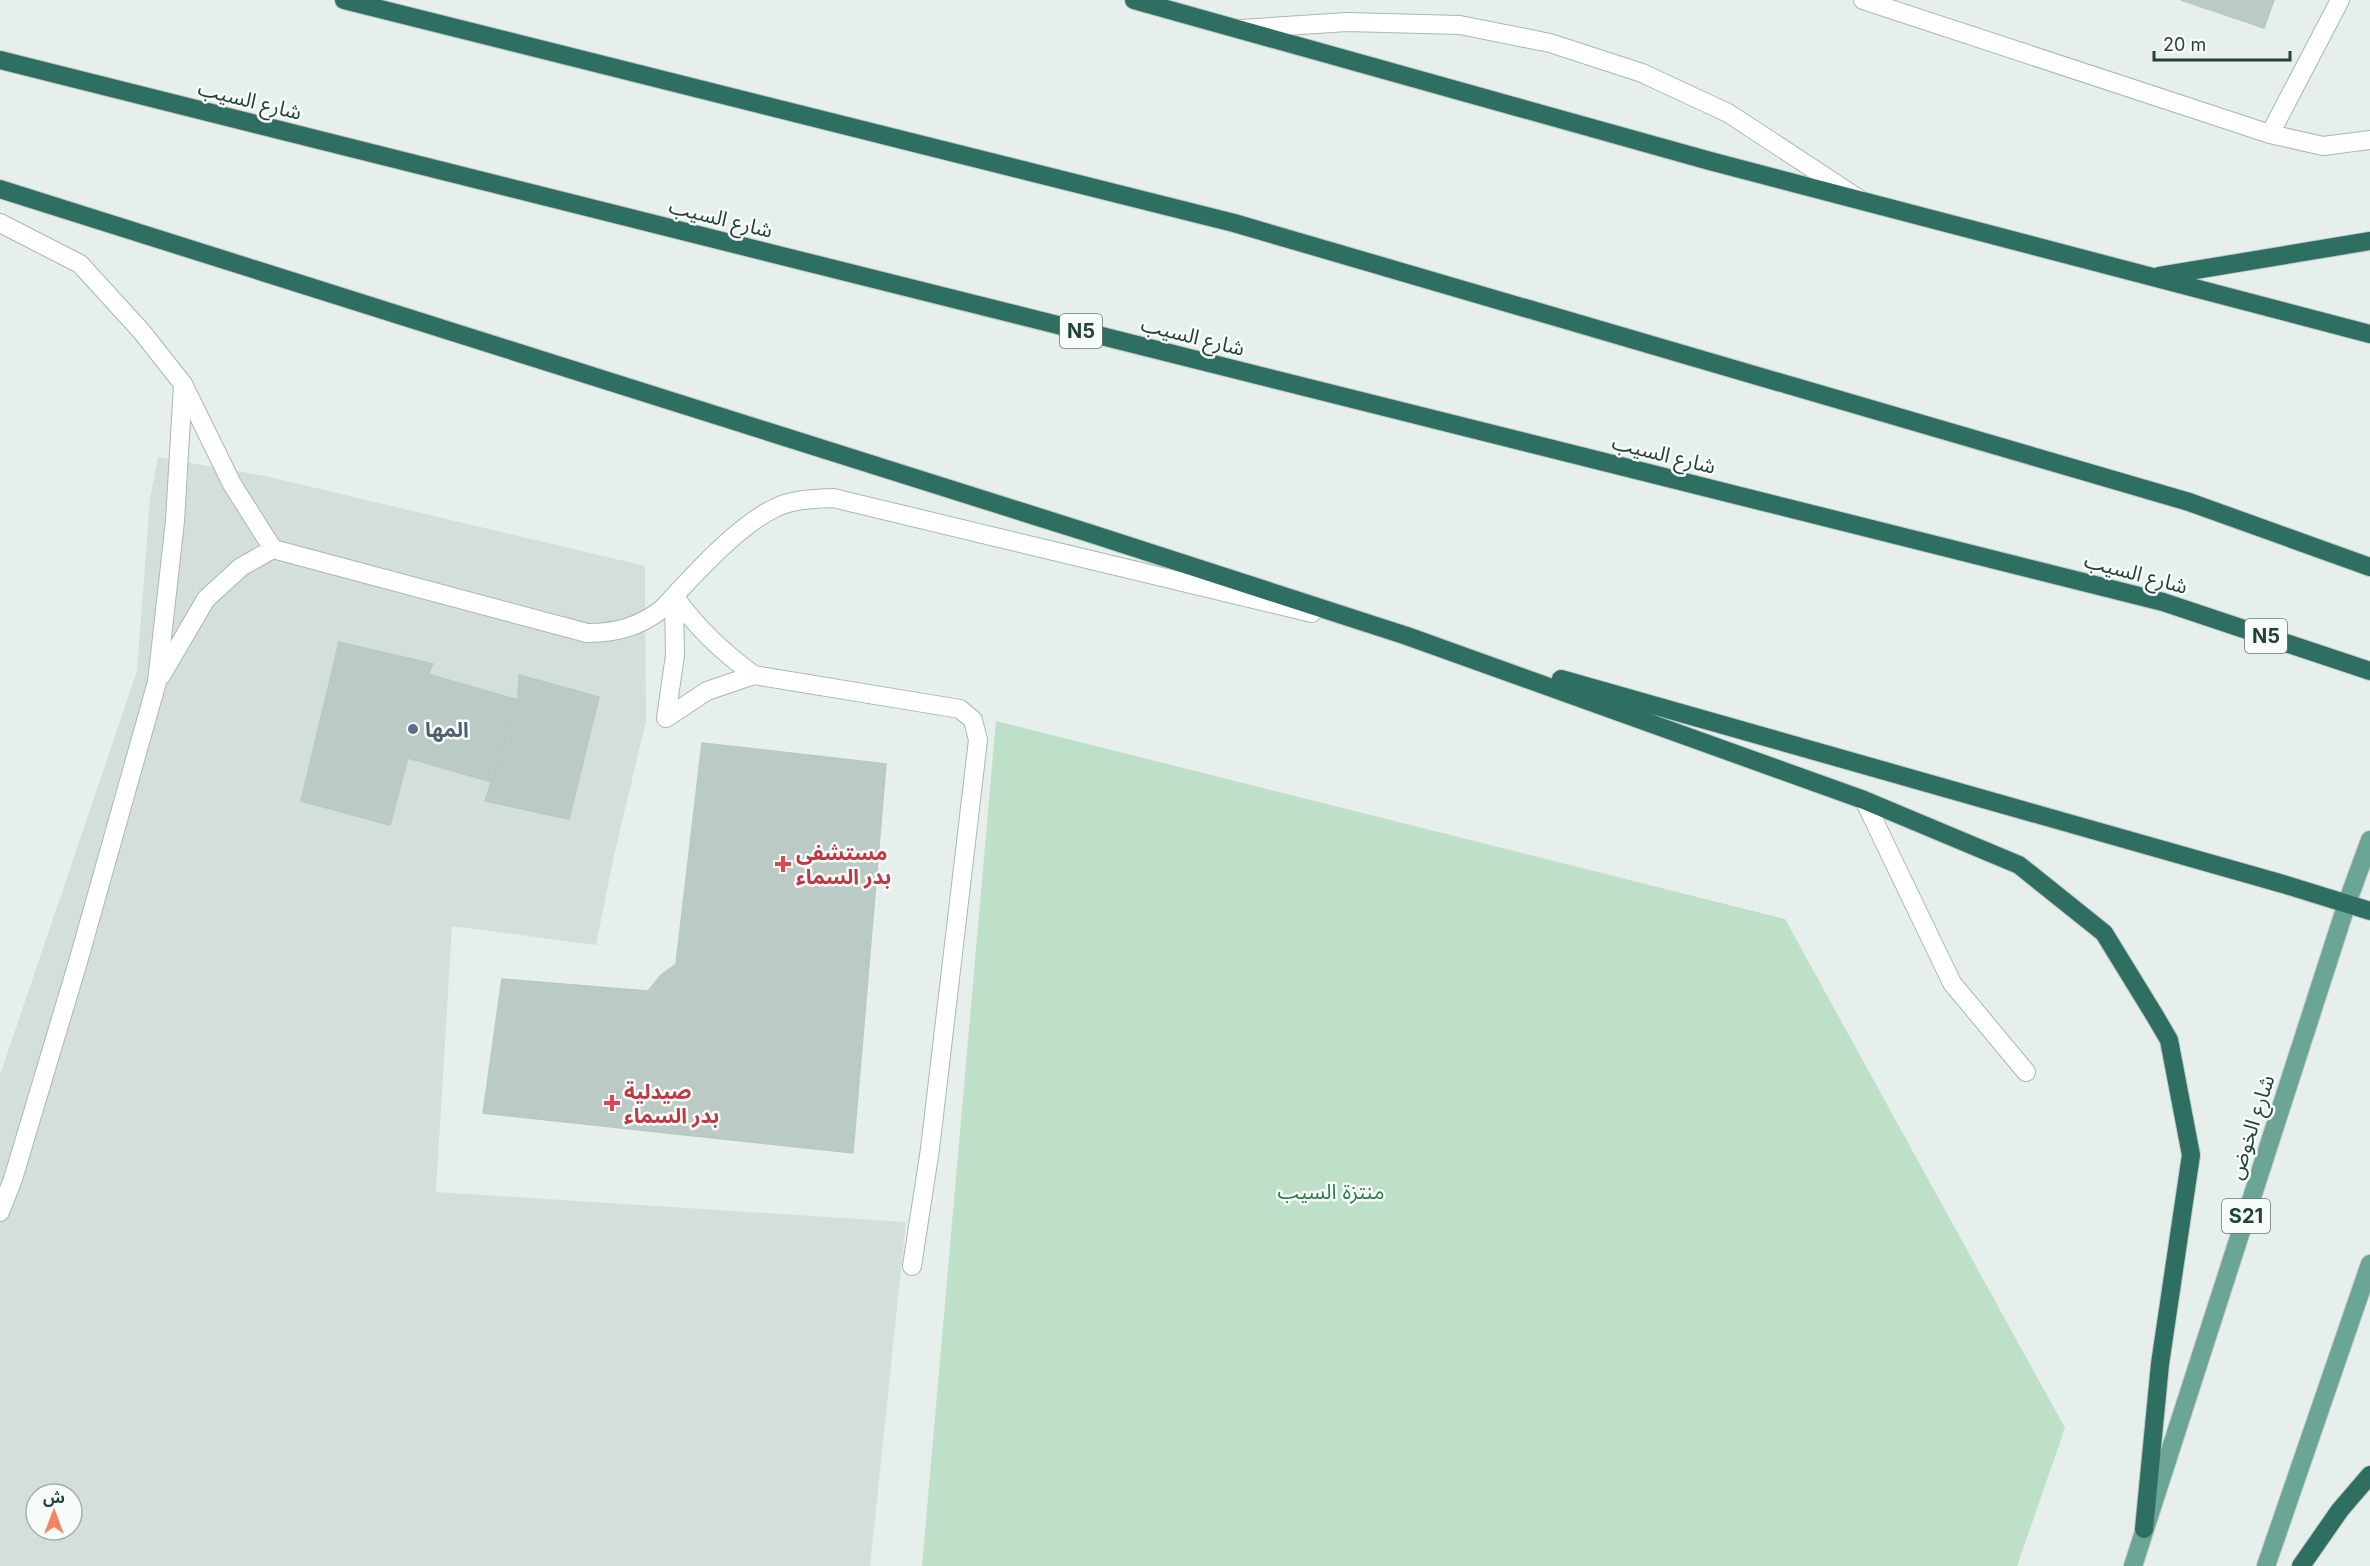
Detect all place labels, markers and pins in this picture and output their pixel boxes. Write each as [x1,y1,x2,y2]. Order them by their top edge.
place label: المها [425,717,469,742]
marker: المها [406,722,420,736]
place label: مستشفى بدر السماء [796,840,891,889]
marker: مستشفى بدر السماء [774,855,792,873]
place label: صيدلية بدر السماء [624,1079,719,1128]
marker: صيدلية بدر السماء [605,1096,619,1110]

